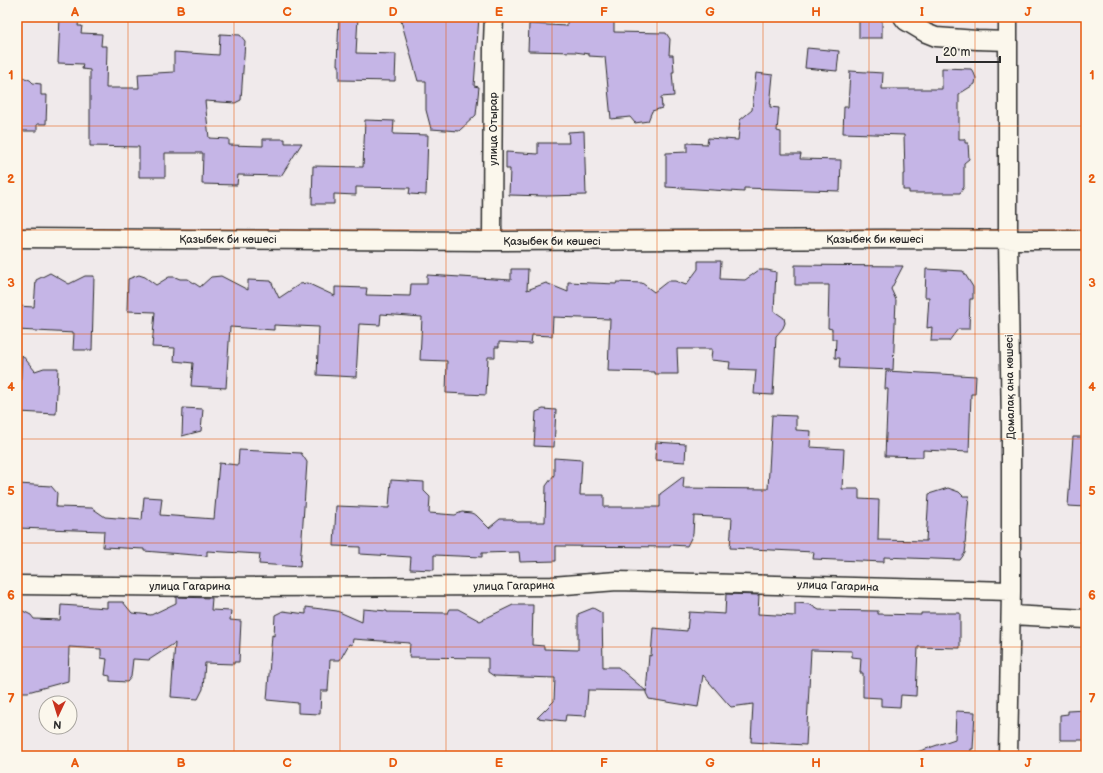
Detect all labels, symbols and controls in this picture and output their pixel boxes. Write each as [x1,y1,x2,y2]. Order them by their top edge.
text: A [70,4,79,20]
text: B [176,4,186,20]
text: C [282,4,292,20]
text: D [388,4,398,20]
text: E [495,4,504,20]
text: F [600,4,608,20]
text: G [705,4,715,20]
text: H [811,4,821,20]
text: I [920,4,924,20]
text: J [1024,4,1032,20]
scale bar [937,38,1000,64]
text: 20 m [943,45,970,60]
text: 1 [8,67,14,83]
text: 1 [1089,67,1095,83]
street label: улица Отырар [487,92,500,166]
text: 2 [7,171,15,187]
text: 2 [1088,171,1096,187]
street label: Қазыбек би көшесі [179,233,277,246]
street label: Қазыбек би көшесі [826,233,924,246]
street label: Қазыбек би көшесі [503,235,601,248]
text: 3 [7,275,15,291]
text: 3 [1088,275,1096,291]
street label: Домалақ ана көшесі [1003,334,1017,440]
text: 4 [7,379,15,395]
text: 4 [1088,379,1096,395]
text: 5 [7,483,15,499]
text: 5 [1088,483,1096,499]
street label: улица Гагарина [797,578,879,594]
street label: улица Гагарина [473,579,555,593]
street label: улица Гагарина [149,580,231,593]
text: 6 [7,587,15,603]
text: 6 [1088,587,1096,603]
text: 7 [7,691,15,707]
text: 7 [1088,691,1096,707]
north arrow [38,695,78,735]
text: N [53,718,62,731]
text: A [70,755,79,771]
text: B [176,755,186,771]
text: C [282,755,292,771]
text: D [388,755,398,771]
text: E [495,755,504,771]
text: F [600,755,608,771]
text: G [705,755,715,771]
text: H [811,755,821,771]
text: I [920,755,924,771]
text: J [1024,755,1032,771]

